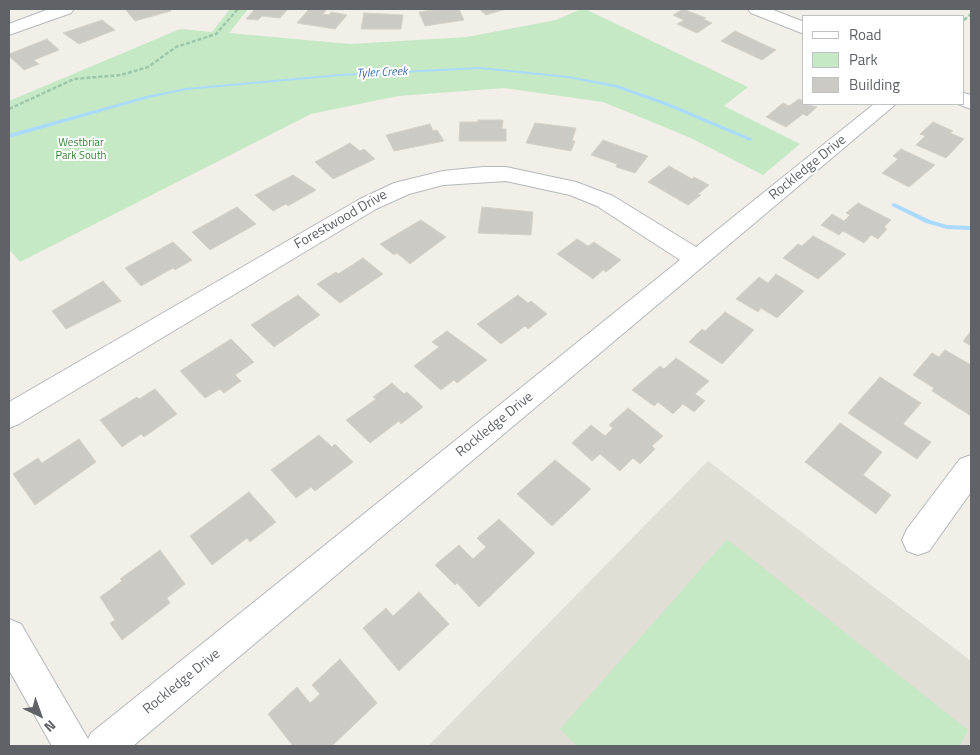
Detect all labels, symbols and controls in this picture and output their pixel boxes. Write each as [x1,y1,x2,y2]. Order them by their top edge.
legend [802,15,965,105]
text: Road [849,23,881,46]
text: Park [849,48,878,71]
water label: Tyler Creek [356,64,408,82]
text: Building [849,73,900,96]
street label: Rockledge Drive [766,132,850,204]
park label: Westbriar Park South [56,136,106,162]
street label: Forestwood Drive [292,187,390,253]
street label: Rockledge Drive [453,389,537,461]
street label: Rockledge Drive [140,646,224,718]
north arrow [15,690,65,740]
text: N [40,715,61,738]

